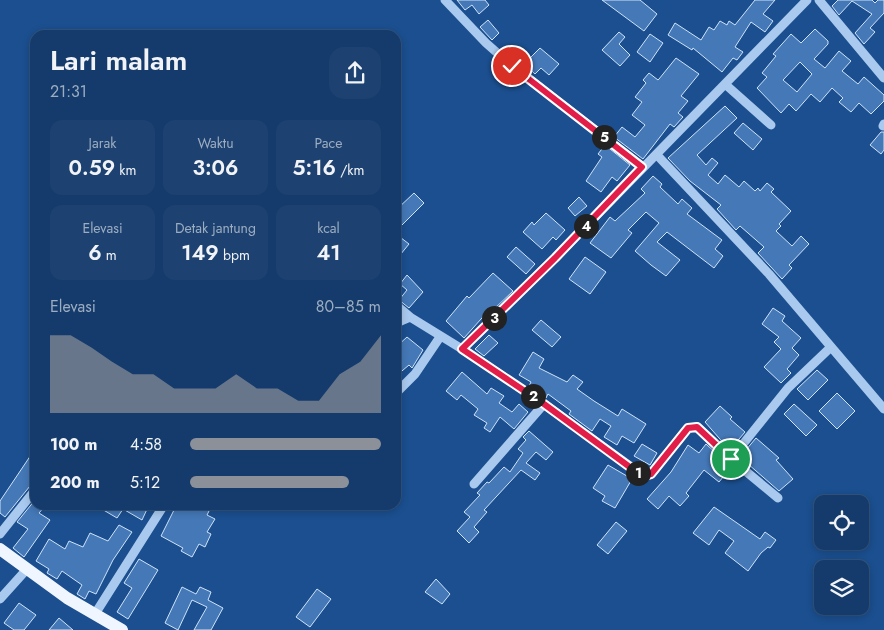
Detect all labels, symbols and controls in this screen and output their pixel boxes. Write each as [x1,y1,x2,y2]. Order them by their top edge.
text: Lari malam [50,40,187,81]
pin [491,45,533,87]
button: share [329,47,381,99]
icon: check [498,52,526,80]
text: 21:31 [50,80,87,103]
pin: 5 [592,124,616,150]
text: 5 [600,127,609,147]
text: Jarak [89,133,116,153]
text: Waktu [197,133,234,153]
text: Pace [315,133,342,153]
text: 0.59 [69,153,115,183]
text: 3:06 [192,153,239,183]
text: 5:16 [293,153,336,183]
text: km [115,160,136,180]
text: /km [336,160,364,180]
pin: 4 [574,214,598,238]
text: 4 [582,216,591,236]
text: Elevasi [82,218,123,238]
text: Detak jantung [175,218,256,238]
text: kcal [317,218,340,238]
text: 6 [88,238,102,268]
text: 149 [181,238,219,268]
text: 41 [316,238,341,268]
text: m [102,245,117,265]
text: bpm [219,245,250,265]
text: Elevasi [50,295,96,318]
text: 80–85 m [316,295,381,318]
pin: 3 [482,306,506,330]
text: 3 [490,308,499,328]
pin: 2 [520,384,546,408]
text: 2 [529,386,538,406]
text: 100 m [50,433,97,456]
text: 4:58 [130,433,162,456]
pin [710,438,752,480]
icon: arrive [717,445,745,473]
pin: 1 [626,460,650,486]
text: 1 [635,463,642,483]
text: 200 m [50,471,100,494]
text: 5:12 [130,471,160,494]
map controls [814,495,869,615]
button: locate [814,495,869,550]
button: layers [814,560,869,615]

